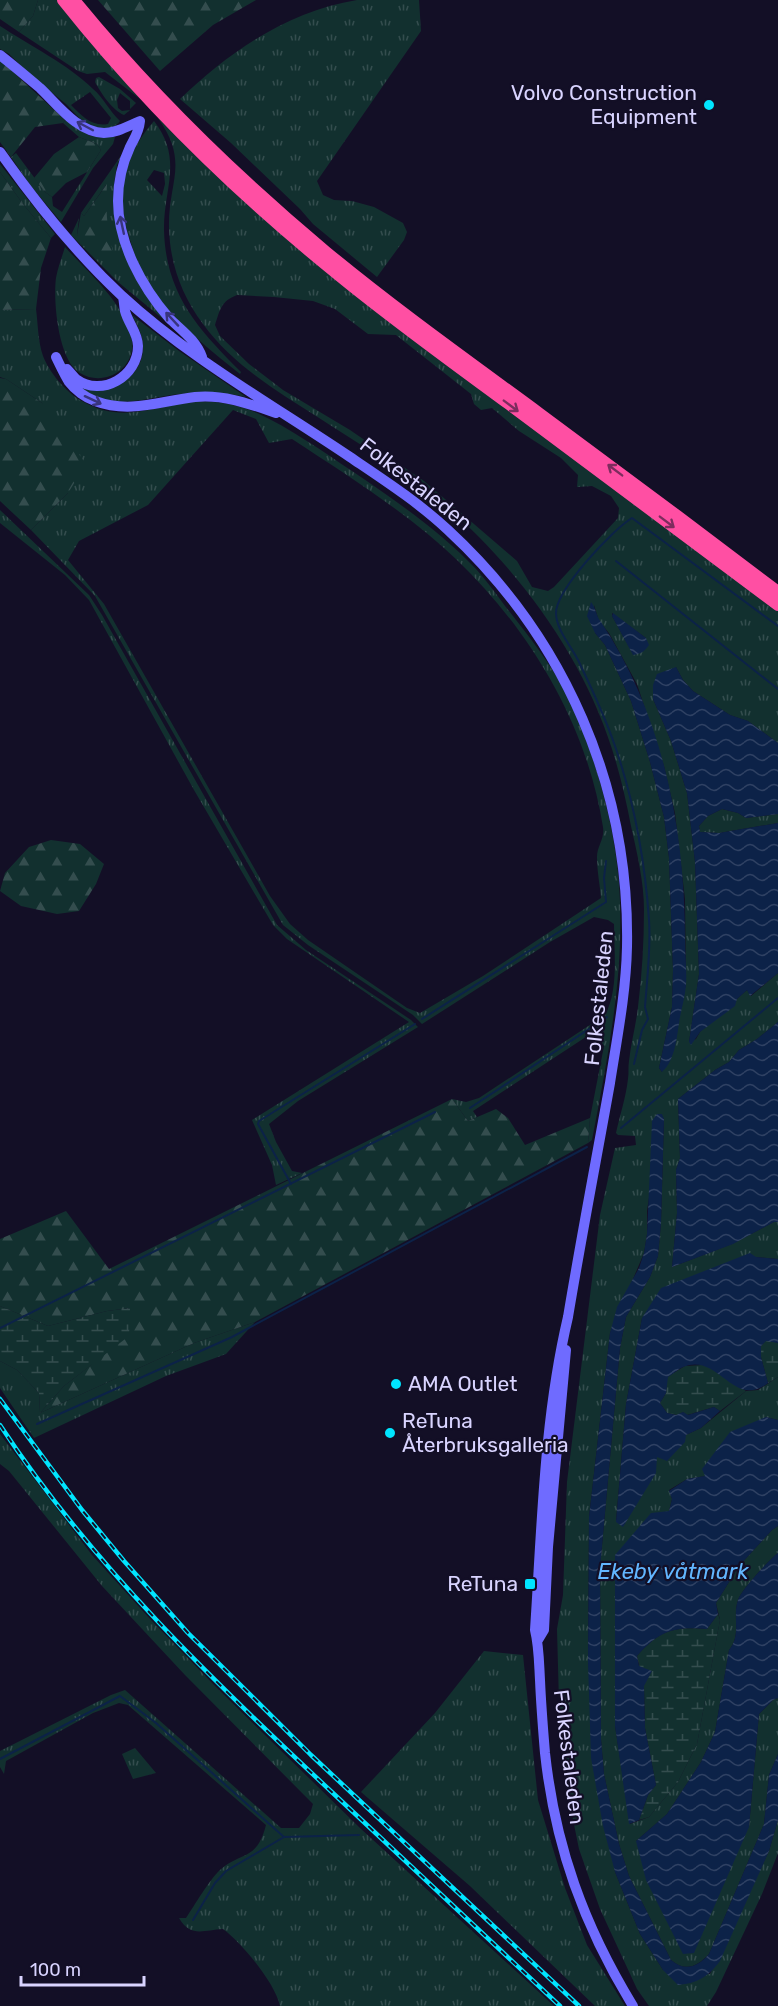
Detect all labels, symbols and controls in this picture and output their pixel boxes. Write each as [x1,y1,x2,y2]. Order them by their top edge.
place label: Volvo Construction Equipment [511,80,697,129]
marker: Volvo Construction Equipment [702,98,716,112]
one-way arrow [77,120,94,132]
one-way arrow [116,215,127,235]
one-way arrow [165,312,179,327]
one-way arrow [84,395,102,406]
one-way arrow [503,399,519,412]
street label: Folkestaleden [355,432,477,535]
one-way arrow [608,463,624,476]
one-way arrow [659,516,675,529]
street label: Folkestaleden [579,929,618,1067]
place label: AMA Outlet [408,1371,517,1396]
marker: AMA Outlet [389,1377,403,1391]
place label: ReTuna Återbruksgalleria [402,1408,569,1457]
marker: ReTuna Återbruksgalleria [383,1426,397,1440]
water label: Ekeby våtmark [597,1558,749,1585]
place label: ReTuna [447,1571,518,1596]
marker: ReTuna [523,1577,537,1591]
street label: Folkestaleden [549,1688,590,1826]
scale bar [21,1949,144,1987]
text: 100 m [30,1959,81,1981]

